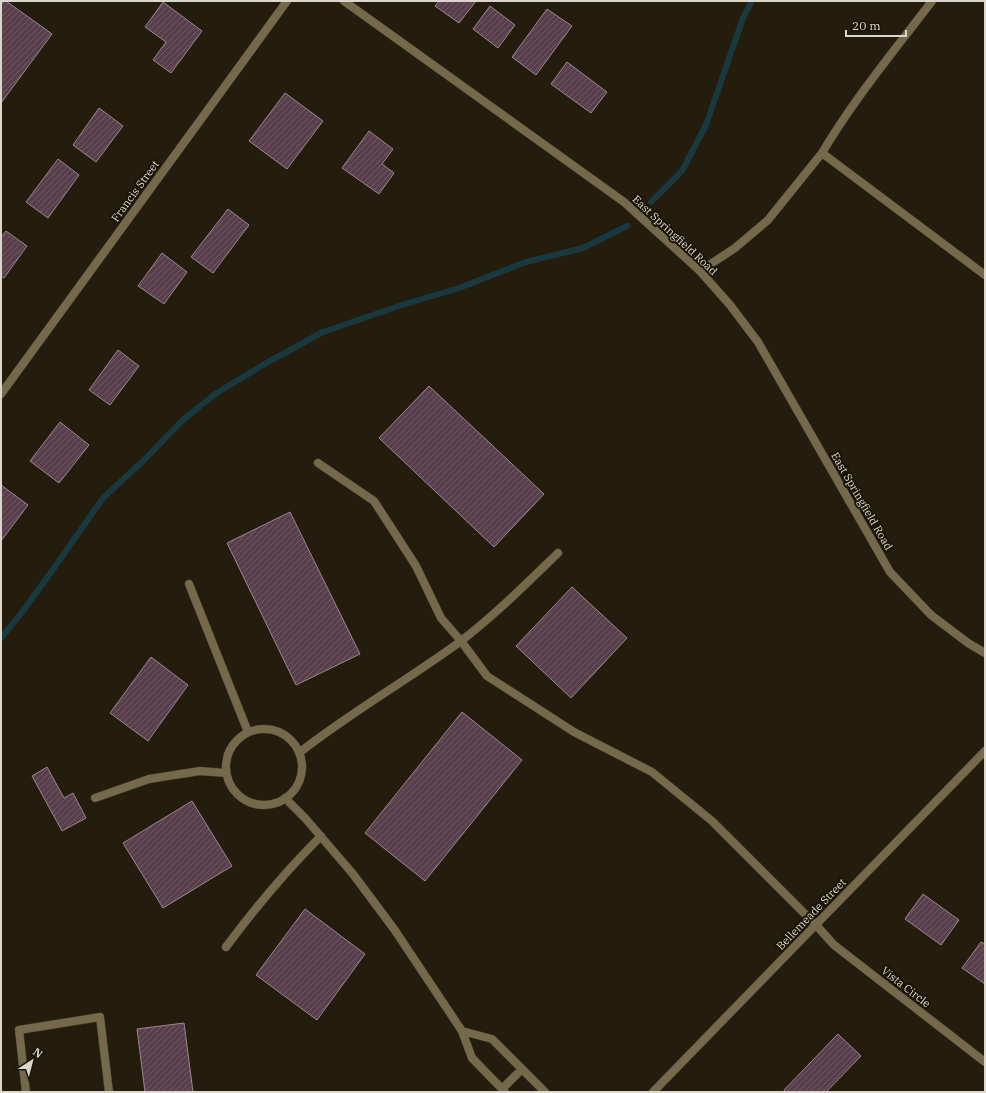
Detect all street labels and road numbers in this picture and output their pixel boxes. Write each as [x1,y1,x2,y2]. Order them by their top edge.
street label: Francis Street [108,157,162,224]
street label: East Springfield Road [630,192,721,278]
street label: East Springfield Road [828,449,896,553]
street label: Bellemeade Street [773,875,849,953]
street label: Vista Circle [879,963,933,1011]

